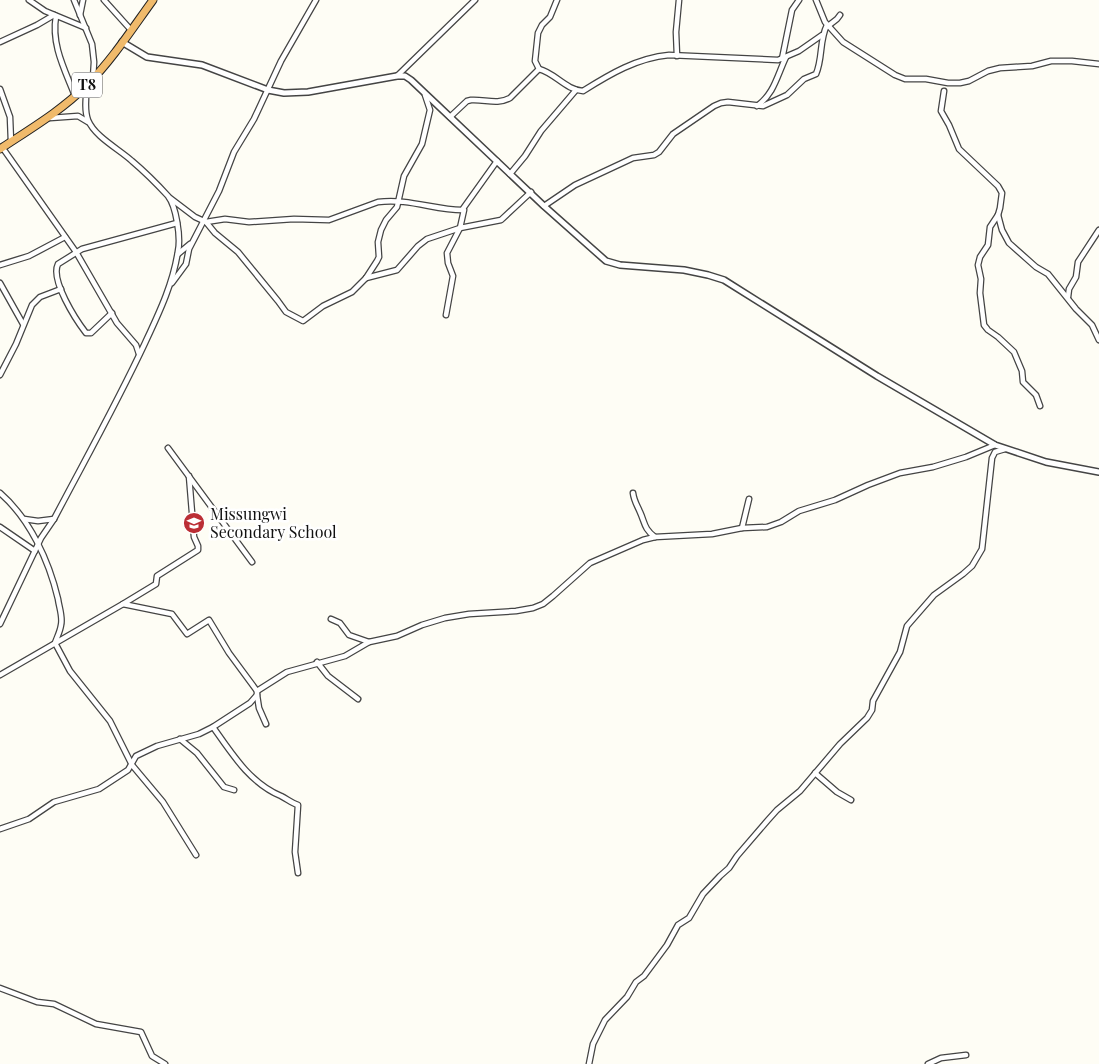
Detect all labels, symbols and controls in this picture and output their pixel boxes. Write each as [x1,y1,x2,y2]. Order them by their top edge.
road number: T8 [72,72,102,98]
place label: Missungwi Secondary School [210,503,337,542]
school or university icon: Missungwi Secondary School [182,511,206,535]

